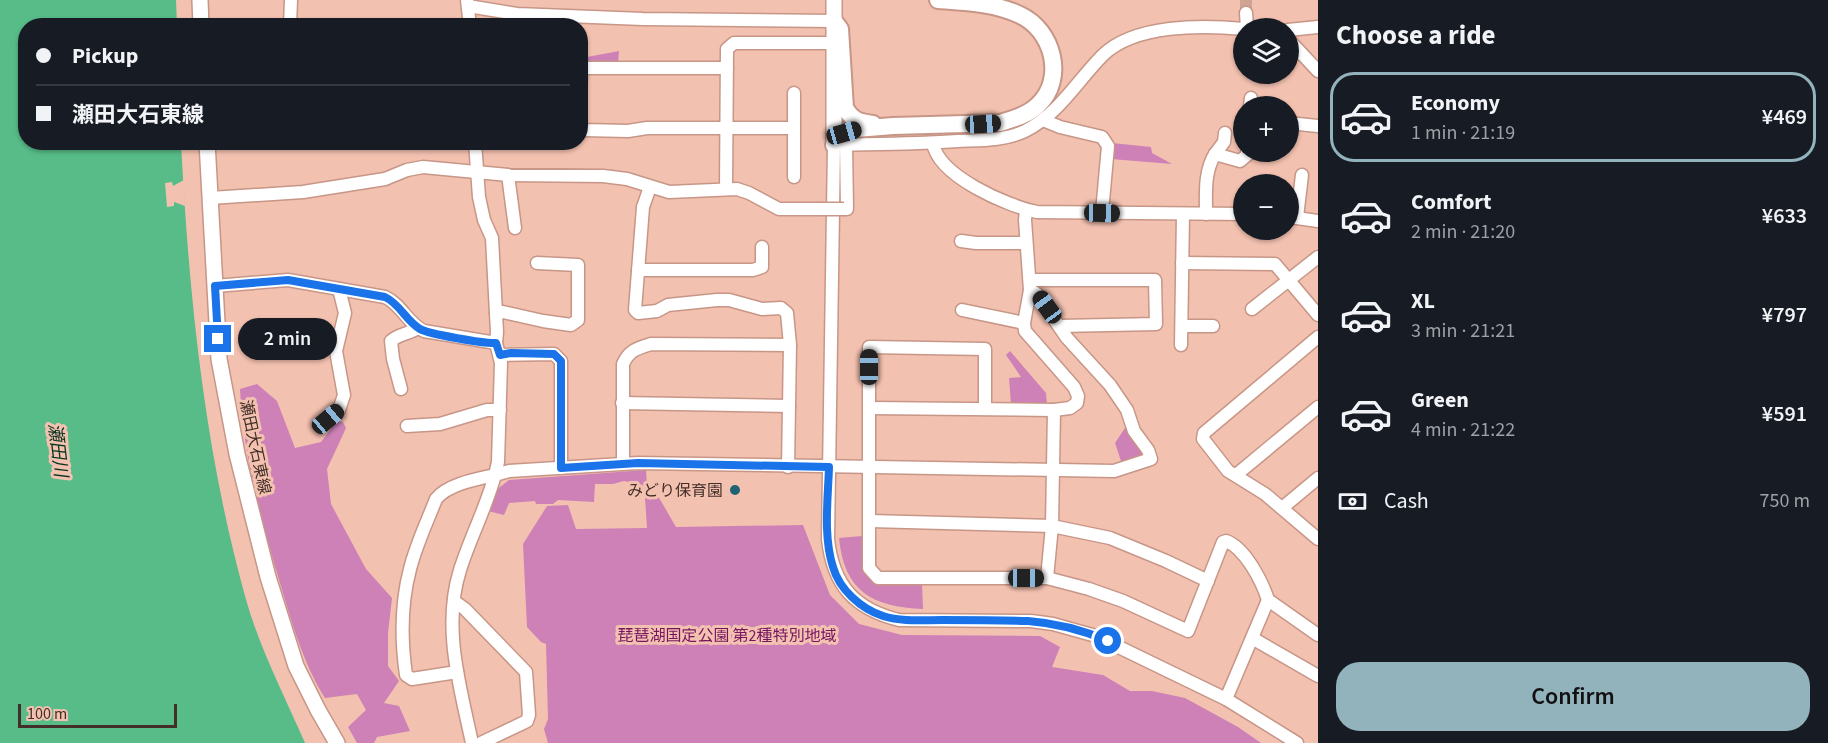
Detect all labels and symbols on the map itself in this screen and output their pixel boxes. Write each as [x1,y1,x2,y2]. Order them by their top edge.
car [965,114,1001,134]
car [824,119,864,147]
car [1084,204,1120,222]
car [1029,287,1065,327]
callout: 2 min [239,318,338,360]
route end [204,325,231,352]
car [860,349,878,385]
street label: 瀬田大石東線 [234,398,276,496]
car [308,401,348,437]
water label: 瀬田川 [42,422,73,480]
place label: みどり保育園 [627,480,723,502]
marker: みどり保育園 [728,483,742,497]
car [1008,569,1044,587]
park label: 琵琶湖国定公園 第2種特別地域 [617,625,837,647]
route start [1094,627,1121,654]
scale bar [18,701,177,728]

